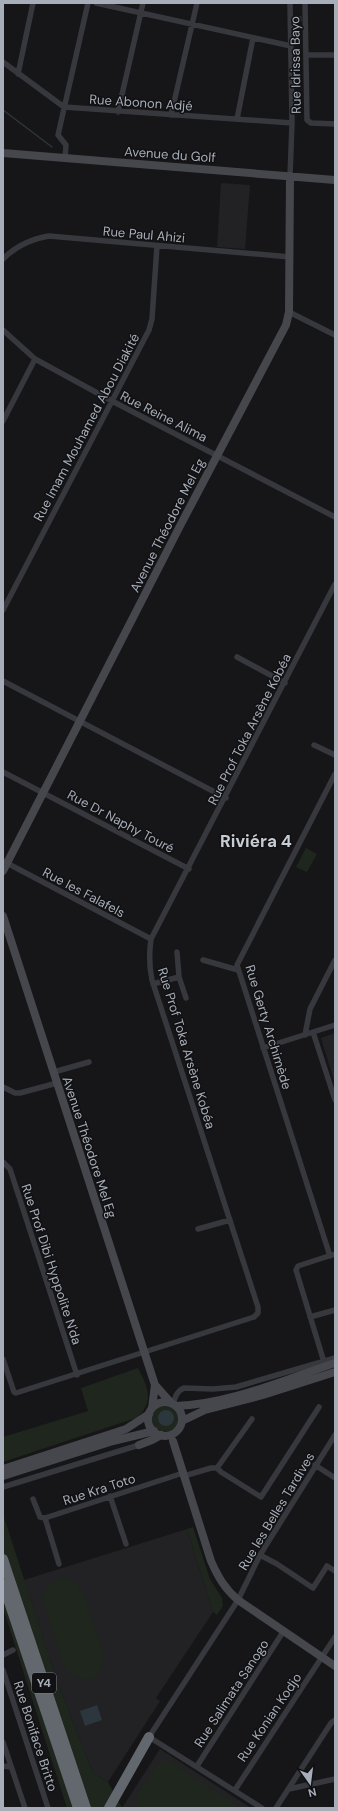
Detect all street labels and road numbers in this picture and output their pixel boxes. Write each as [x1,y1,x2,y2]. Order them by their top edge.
street label: Rue Idrissa Bayo [286,16,305,114]
street label: Rue Abonon Adjé [89,90,193,115]
street label: Avenue du Golf [124,143,217,166]
street label: Rue Paul Ahizi [102,222,186,247]
street label: Rue Imam Mouhamed Abou Diakité [30,330,143,524]
street label: Rue Reine Alima [117,387,210,446]
street label: Avenue Théodore Mel Eg [126,455,209,595]
street label: Rue Prof Toka Arsène Kobéa [204,651,295,808]
street label: Rue Dr Naphy Touré [64,786,177,857]
street label: Rue les Falafels [40,864,128,921]
street label: Rue Gerty Archimède [241,963,296,1092]
street label: Rue Prof Toka Arsène Kobéa [154,965,219,1131]
street label: Avenue Théodore Mel Eg [59,1074,120,1220]
street label: Rue Prof Dibi Hyppolite N'da [17,1182,86,1347]
street label: Rue les Belles Tardives [235,1449,318,1573]
street label: Rue Kra Toto [61,1470,138,1509]
street label: Rue Salimata Sanogo [190,1636,273,1750]
street label: Rue Konian Kodjo [233,1669,306,1765]
road number: Y4 [32,1673,56,1693]
street label: Rue Boniface Britto [10,1679,61,1794]

